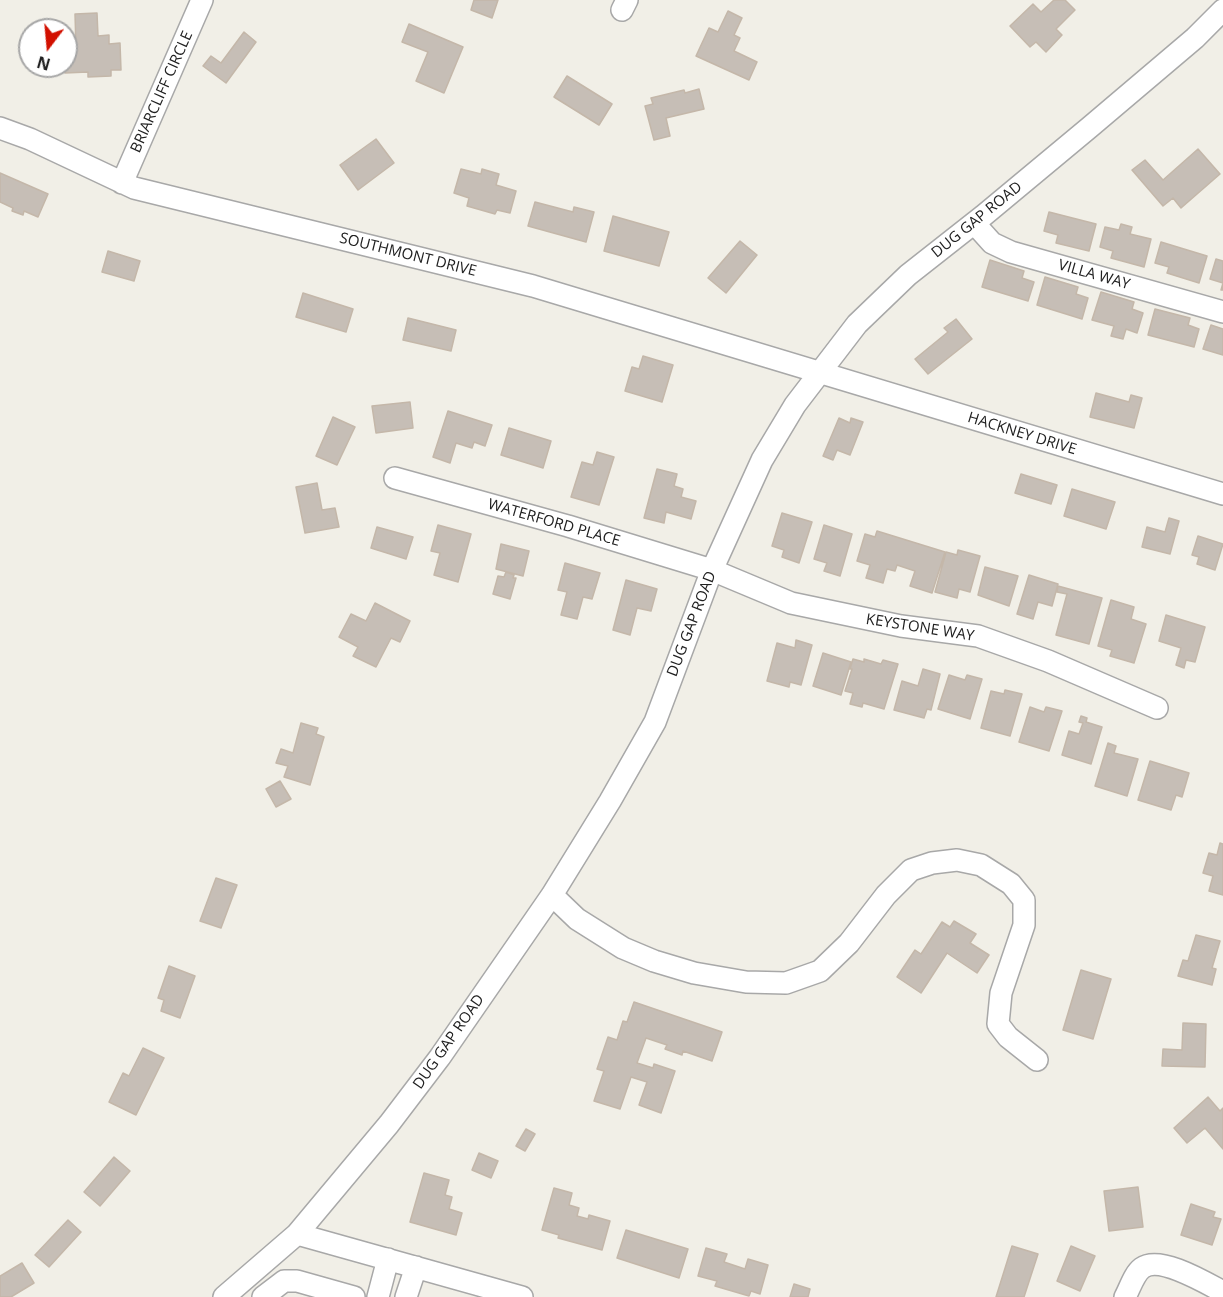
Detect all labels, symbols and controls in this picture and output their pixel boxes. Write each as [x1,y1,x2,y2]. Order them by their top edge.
north arrow [18,18,78,78]
street label: BRIARCLIFF CIRCLE [127,28,197,156]
text: N [34,51,53,76]
street label: DUG GAP ROAD [928,178,1026,262]
street label: SOUTHMONT DRIVE [338,229,478,281]
street label: VILLA WAY [1056,256,1132,294]
street label: HACKNEY DRIVE [965,409,1079,459]
street label: WATERFORD PLACE [486,496,622,550]
street label: DUG GAP ROAD [664,569,720,679]
street label: KEYSTONE WAY [865,611,975,645]
street label: DUG GAP ROAD [410,991,488,1093]

